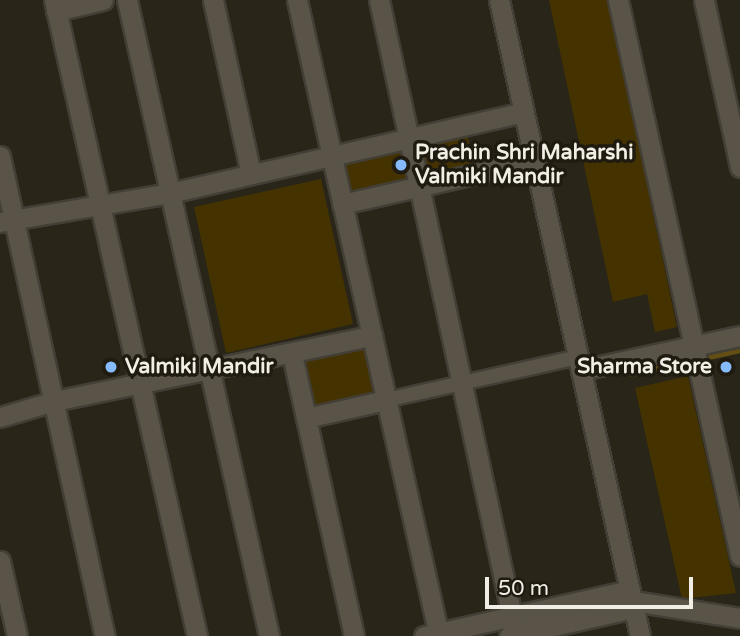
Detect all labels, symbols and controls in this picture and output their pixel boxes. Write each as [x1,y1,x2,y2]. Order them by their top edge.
place label: Prachin Shri Maharshi Valmiki Mandir [415,140,633,190]
marker: Prachin Shri Maharshi Valmiki Mandir [393,157,409,173]
place label: Valmiki Mandir [125,354,273,380]
place label: Sharma Store [577,354,712,380]
marker: Valmiki Mandir [103,359,119,375]
marker: Sharma Store [718,359,734,375]
scale bar [488,562,696,606]
text: 50 m [498,576,549,601]

